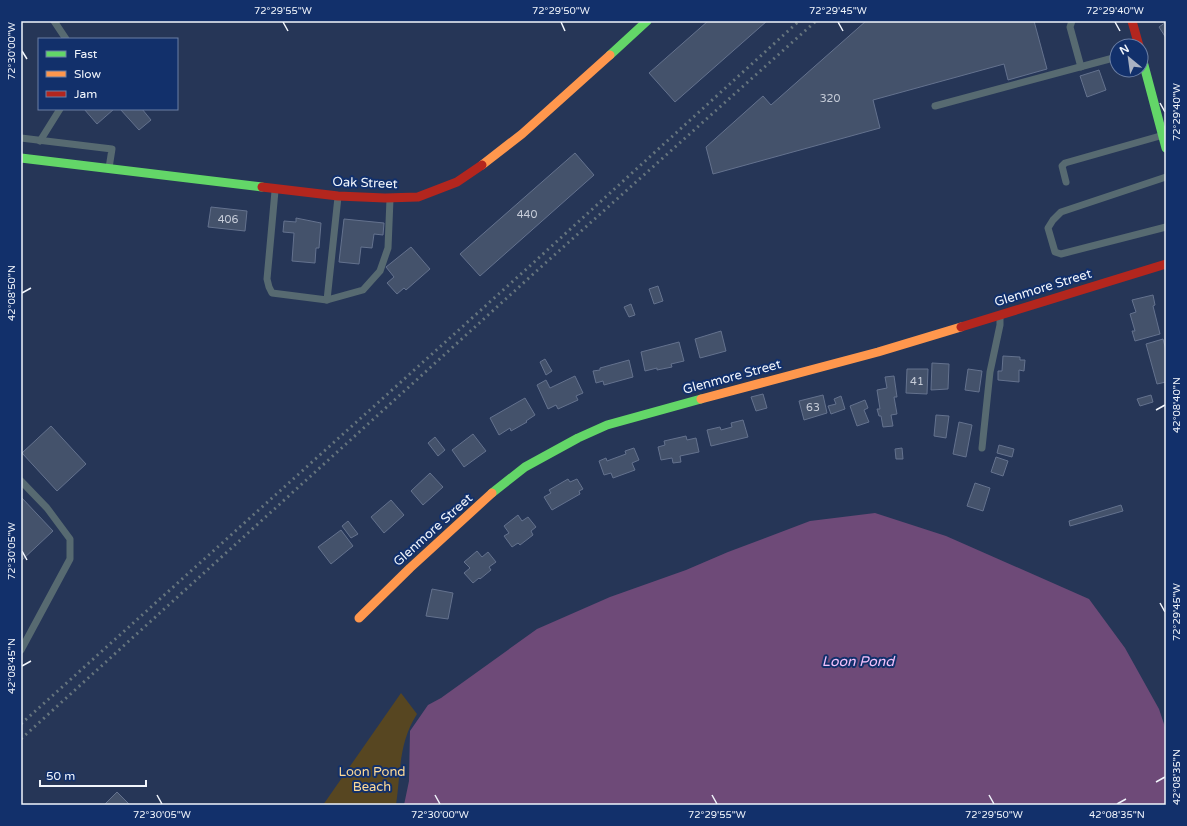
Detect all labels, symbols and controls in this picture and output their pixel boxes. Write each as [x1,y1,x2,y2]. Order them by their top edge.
text: 72°29'55"W [254,5,312,17]
text: 72°29'50"W [532,5,590,17]
text: 72°29'45"W [809,5,867,17]
text: 72°29'40"W [1086,5,1144,17]
text: 72°30'00"W [6,22,18,80]
legend [38,38,178,110]
north arrow [1109,38,1149,78]
text: N [1117,42,1131,58]
text: Fast [74,47,98,61]
text: Slow [74,67,101,81]
text: 72°29'40"W [1171,83,1183,141]
text: Jam [74,87,97,101]
house number: 320 [820,92,840,105]
street label: Oak Street [332,174,398,192]
house number: 440 [517,208,537,221]
house number: 406 [218,213,238,226]
text: 42°08'50"N [6,265,18,321]
street label: Glenmore Street [992,266,1094,310]
street label: Glenmore Street [681,356,783,398]
house number: 41 [910,375,924,388]
text: 42°08'40"N [1171,377,1183,433]
house number: 63 [806,401,820,414]
street label: Glenmore Street [390,490,476,570]
text: 72°30'05"W [6,522,18,580]
text: 72°29'45"W [1171,583,1183,641]
text: 42°08'45"N [6,638,18,694]
water label: Loon Pond [822,653,896,670]
text: 42°08'35"N [1171,749,1183,805]
scale bar [40,762,146,788]
park label: Loon Pond Beach [338,764,406,795]
text: 50 m [46,769,75,783]
text: 72°30'05"W [133,809,191,821]
text: 72°30'00"W [411,809,469,821]
text: 72°29'55"W [688,809,746,821]
text: 72°29'50"W [965,809,1023,821]
text: 42°08'35"N [1089,809,1145,821]

